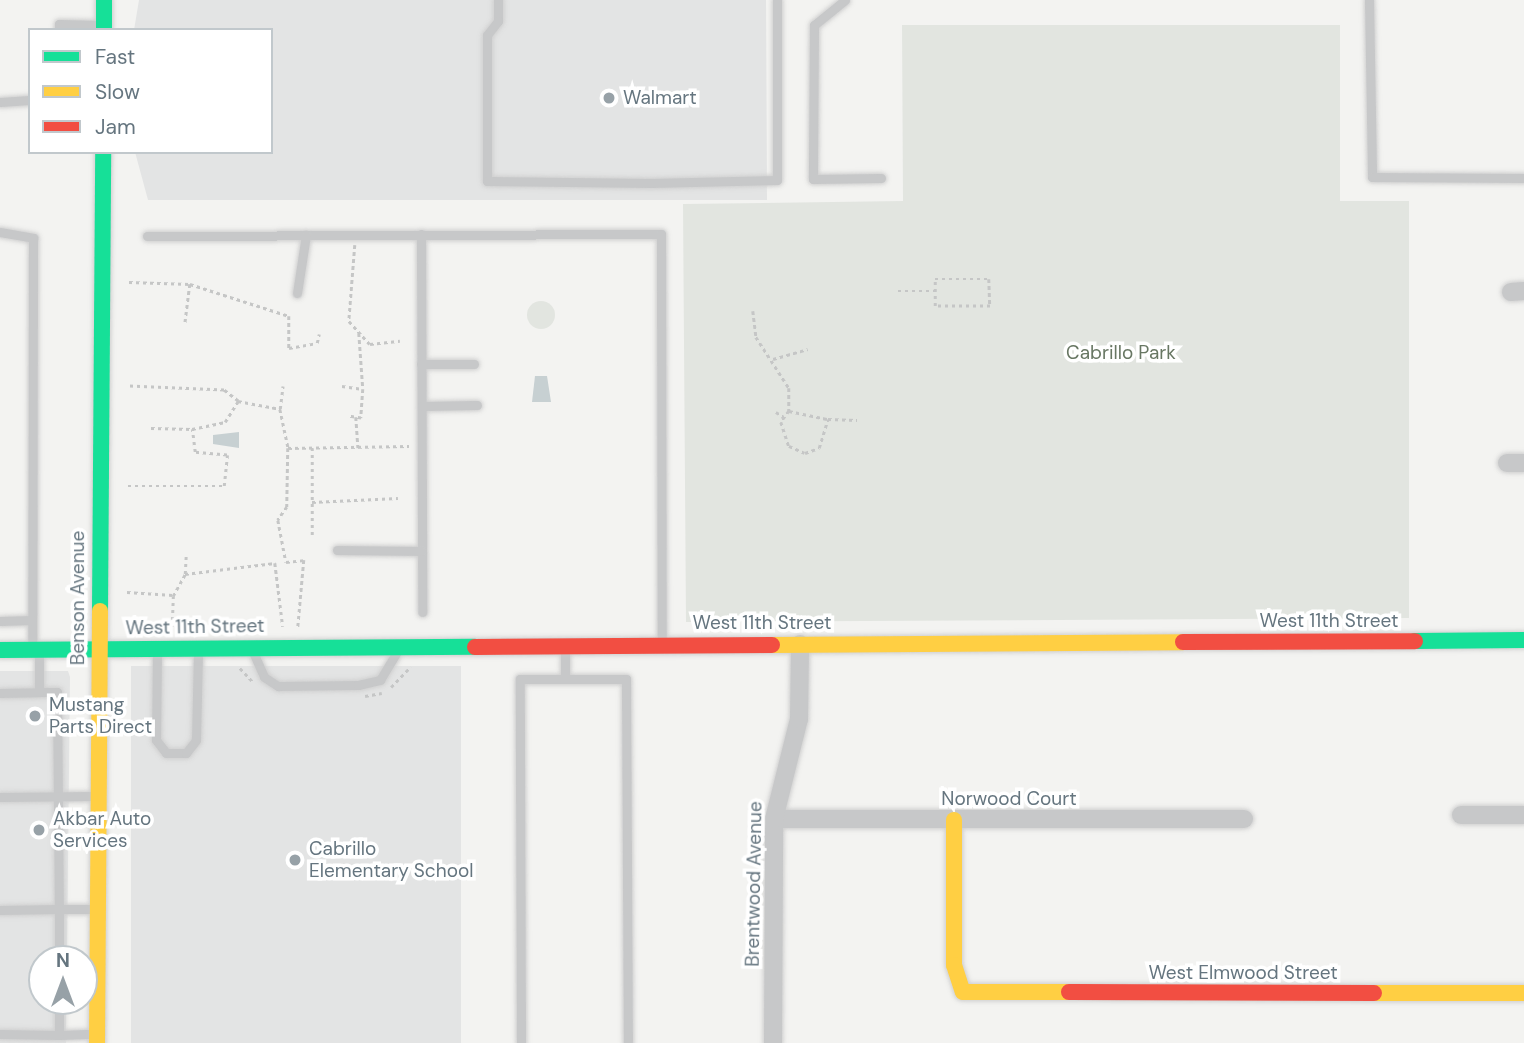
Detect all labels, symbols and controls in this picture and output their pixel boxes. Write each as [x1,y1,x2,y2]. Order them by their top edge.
legend [28,28,273,154]
text: Fast [95,43,135,71]
text: Slow [95,78,140,106]
place label: Walmart [623,87,697,109]
marker: Walmart [601,90,617,106]
text: Jam [95,113,136,141]
park label: Cabrillo Park [1066,342,1176,364]
street label: Benson Avenue [67,531,89,665]
street label: West 11th Street [1260,610,1398,632]
street label: West 11th Street [693,612,831,634]
street label: West 11th Street [125,614,265,640]
place label: Mustang Parts Direct [49,694,152,738]
marker: Mustang Parts Direct [27,708,43,724]
street label: Norwood Court [941,788,1077,810]
street label: Brentwood Avenue [741,801,767,967]
place label: Akbar Auto Services [53,808,151,852]
marker: Akbar Auto Services [31,822,47,838]
place label: Cabrillo Elementary School [309,838,473,882]
marker: Cabrillo Elementary School [287,852,303,868]
north arrow [28,945,98,1015]
text: N [56,948,70,973]
street label: West Elmwood Street [1148,962,1338,984]

